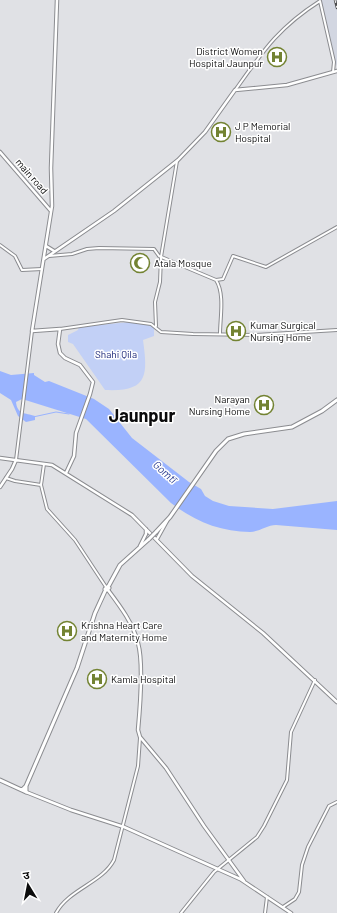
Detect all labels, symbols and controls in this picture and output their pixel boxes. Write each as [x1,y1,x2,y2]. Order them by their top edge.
place label: District Women Hospital Jaunpur [189,45,263,69]
hospital icon: District Women Hospital Jaunpur [266,46,288,68]
place label: J P Memorial Hospital [235,120,290,144]
hospital icon: J P Memorial Hospital [210,121,232,143]
street label: main road [13,156,51,196]
mosque icon: Atala Mosque [129,252,151,274]
place label: Atala Mosque [154,257,212,269]
place label: Kumar Surgical Nursing Home [250,319,316,343]
hospital icon: Kumar Surgical Nursing Home [225,320,247,342]
park label: Shahi Qila [95,348,137,360]
place label: Narayan Nursing Home [189,393,250,417]
hospital icon: Narayan Nursing Home [253,394,275,416]
district label: Jaunpur [109,404,175,426]
water label: Gomtī [151,458,181,487]
place label: Krishna Heart Care and Maternity Home [81,619,167,643]
hospital icon: Krishna Heart Care and Maternity Home [56,620,78,642]
hospital icon: Kamla Hospital [86,668,108,690]
place label: Kamla Hospital [111,673,176,685]
north arrow [8,865,48,905]
text: उ [22,868,31,882]

